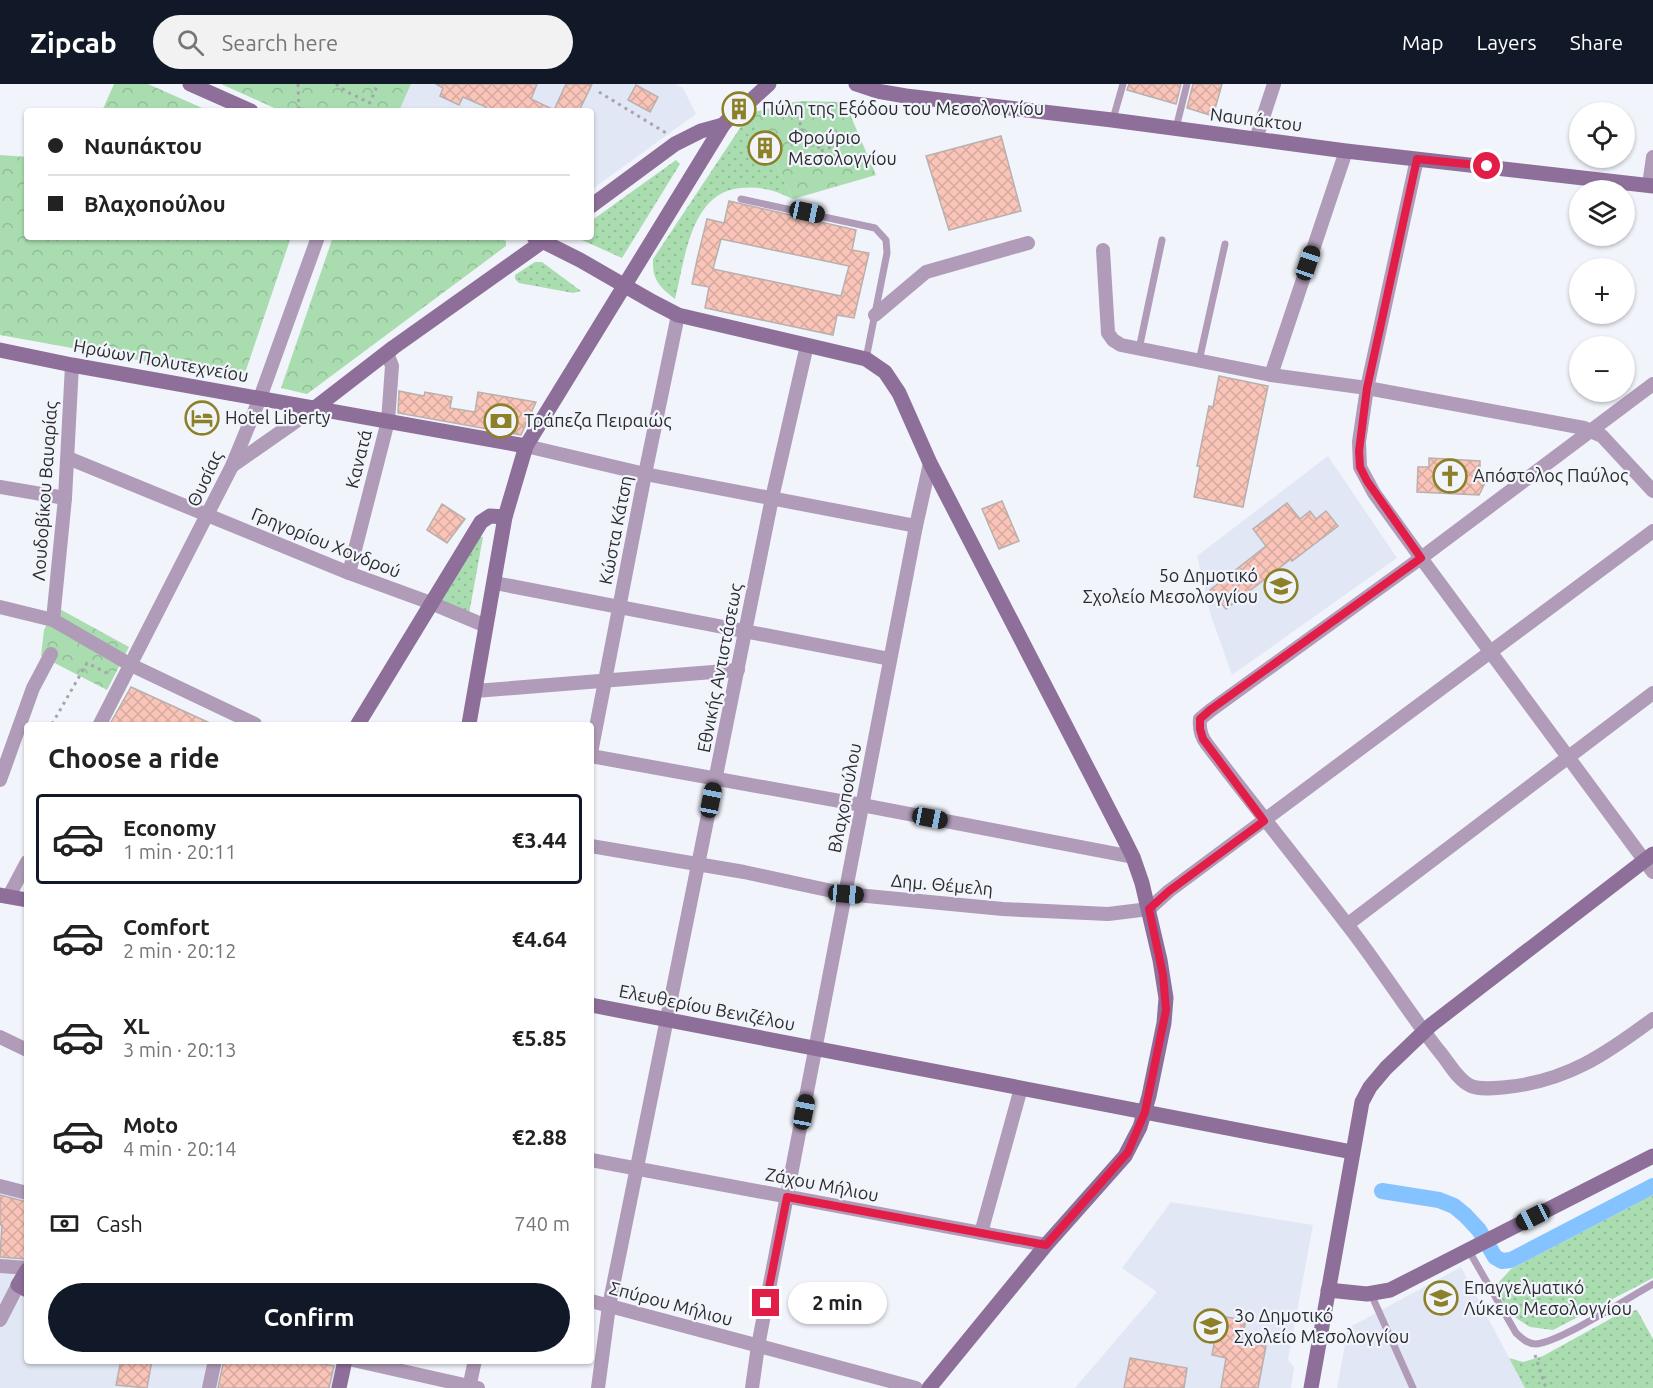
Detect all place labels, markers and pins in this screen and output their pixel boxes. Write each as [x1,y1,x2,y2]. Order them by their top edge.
building icon: Πύλη της Εξόδου του Μεσολογγίου [721,91,757,127]
place label: Πύλη της Εξόδου του Μεσολογγίου [762,98,1044,119]
place label: Φρούριο Μεσολογγίου [788,127,897,168]
building icon: Φρούριο Μεσολογγίου [747,130,783,166]
hotel icon: Hotel Liberty [184,400,220,436]
bank icon: Τράπεζα Πειραιώς [483,403,519,439]
place label: Hotel Liberty [225,407,331,427]
place label: Τράπεζα Πειραιώς [524,410,671,431]
church icon: Απόστολος Παύλος [1432,458,1468,494]
place label: Απόστολος Παύλος [1473,465,1628,486]
place label: 5ο Δημοτικό Σχολείο Μεσολογγίου [1083,565,1258,606]
school or university icon: 5ο Δημοτικό Σχολείο Μεσολογγίου [1263,568,1299,604]
place label: Επαγγελματικό Λύκειο Μεσολογγίου [1464,1277,1632,1318]
school or university icon: Επαγγελματικό Λύκειο Μεσολογγίου [1423,1280,1459,1316]
place label: 3ο Δημοτικό Σχολείο Μεσολογγίου [1234,1305,1409,1346]
school or university icon: 3ο Δημοτικό Σχολείο Μεσολογγίου [1193,1308,1229,1344]

